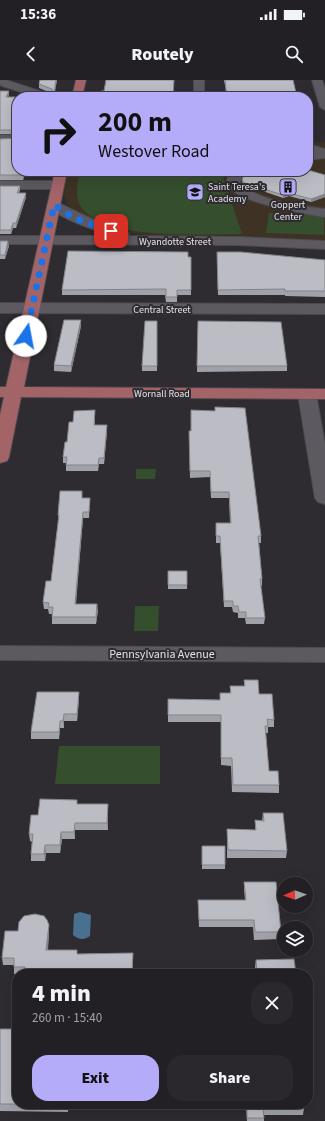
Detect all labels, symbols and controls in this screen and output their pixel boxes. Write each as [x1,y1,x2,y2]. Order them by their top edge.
text: 15:36 [20,4,56,25]
text: Routely [131,42,194,67]
icon: back [20,43,42,65]
icon: search [283,43,305,65]
text: 200 m [98,102,172,142]
icon: right [32,108,84,160]
text: Westover Road [98,139,210,164]
building icon: Goppert Center [278,177,298,197]
place label: Saint Teresa's Academy [208,180,265,206]
school or university icon: Saint Teresa's Academy [185,182,205,202]
place label: Goppert Center [271,198,306,224]
pin [94,214,128,248]
icon: arrive [100,220,122,242]
street label: Wyandotte Street [139,235,212,249]
street label: Central Street [133,303,191,317]
position arrow [5.0,315,47.0,357]
street label: Wornall Road [134,387,190,401]
street label: Pennsylvania Avenue [109,646,215,663]
north arrow [277,877,313,913]
map controls [277,877,313,957]
button: layers [277,921,313,957]
text: 4 min [32,976,91,1011]
button: close [251,982,293,1024]
text: 260 m · 15:40 [32,1009,102,1027]
button: Exit [32,1055,159,1101]
button: Share [167,1055,293,1101]

